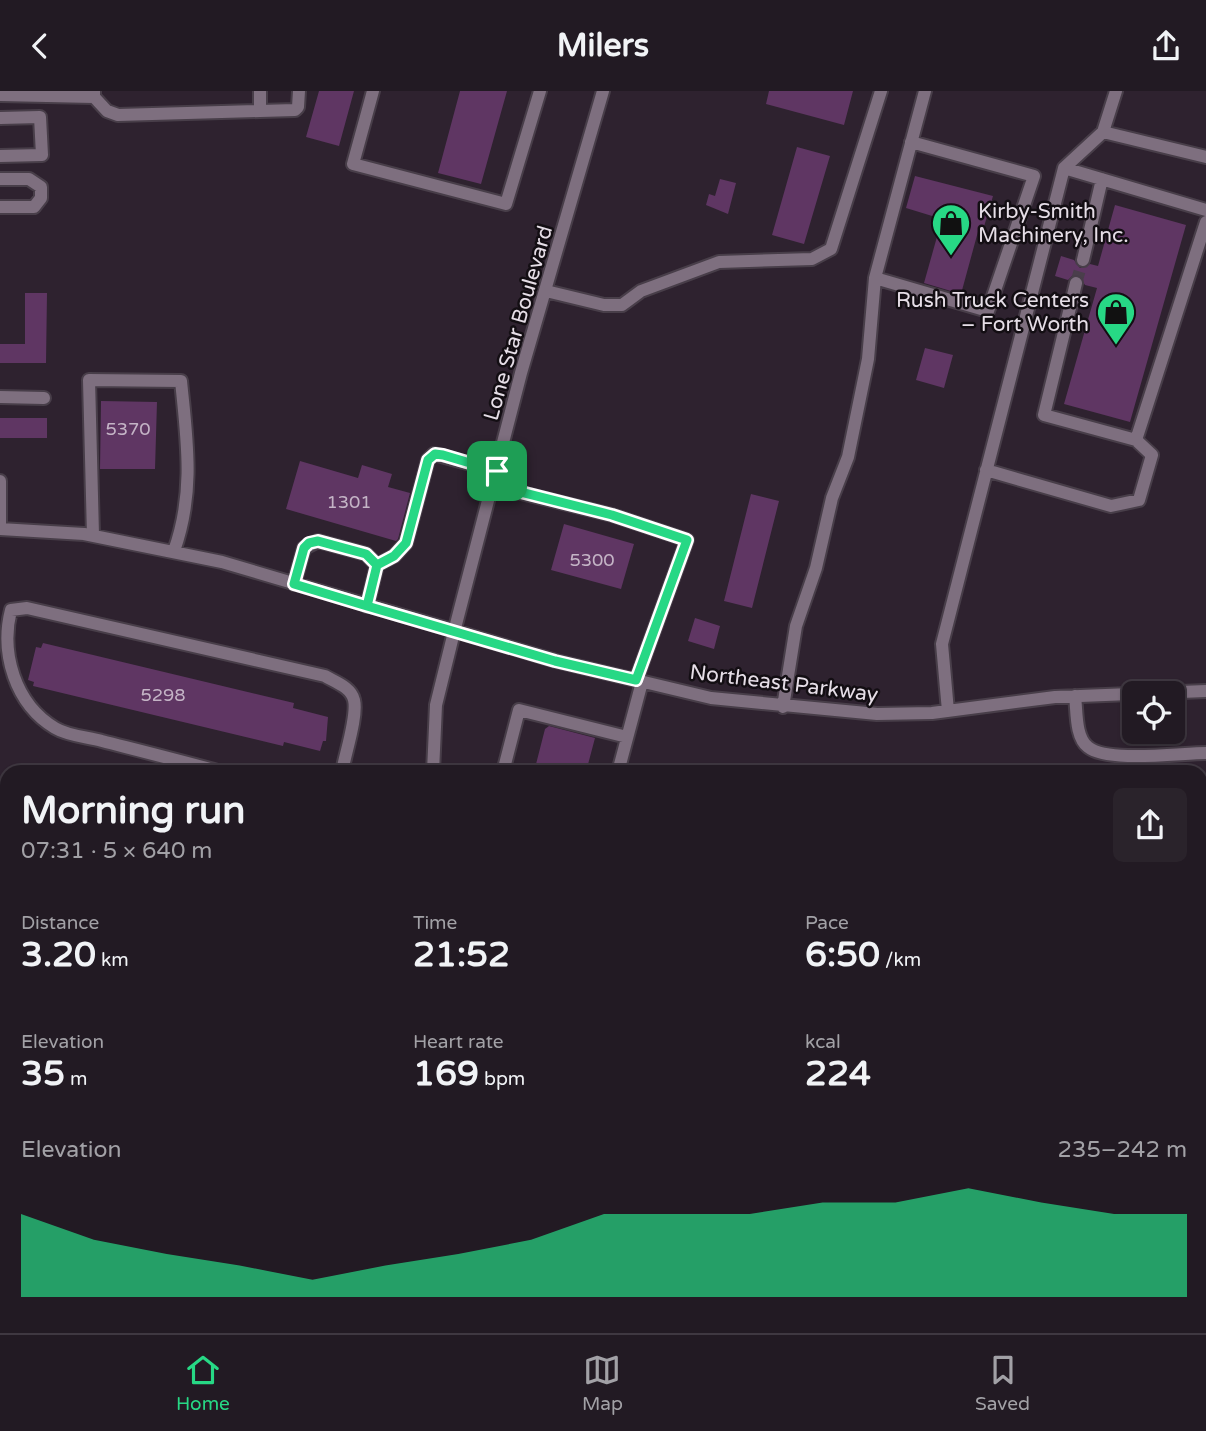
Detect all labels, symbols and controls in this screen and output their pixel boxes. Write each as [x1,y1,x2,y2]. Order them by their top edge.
icon: back [21,27,59,65]
text: Milers [557,27,649,65]
icon: share [1147,27,1185,65]
place label: Kirby-Smith Machinery, Inc. [978,199,1129,248]
shop icon: Kirby-Smith Machinery, Inc. [930,202,972,257]
street label: Lone Star Boulevard [479,223,558,423]
place label: Rush Truck Centers – Fort Worth [896,288,1089,337]
shop icon: Rush Truck Centers – Fort Worth [1095,291,1137,346]
house number: 5370 [105,418,151,440]
pin [467,441,527,501]
icon: arrive [478,452,516,490]
house number: 1301 [326,491,372,513]
house number: 5300 [569,549,615,571]
street label: Northeast Parkway [688,660,880,707]
map controls [1122,681,1185,744]
button: locate [1122,681,1185,744]
house number: 5298 [140,684,186,706]
text: Morning run [21,788,245,834]
button: share [1113,788,1187,862]
text: 07:31 · 5 × 640 m [21,837,212,865]
text: Distance [21,912,99,934]
text: Time [413,912,457,934]
text: Pace [805,912,849,934]
text: 3.20 [21,934,96,976]
text: 21:52 [413,934,510,976]
text: 6:50 [805,934,880,976]
text: km [96,949,129,971]
text: /km [880,949,921,971]
text: Elevation [21,1031,104,1053]
text: Heart rate [413,1031,504,1053]
text: kcal [805,1031,841,1053]
text: 35 [21,1053,65,1095]
text: 169 [413,1053,479,1095]
text: 224 [805,1053,871,1095]
text: m [65,1068,87,1090]
text: bpm [479,1068,525,1090]
text: Elevation [21,1136,122,1164]
text: 235–242 m [1058,1136,1187,1164]
tab: Home [176,1351,230,1415]
tab: Map [582,1351,623,1415]
tab: Saved [975,1351,1030,1415]

